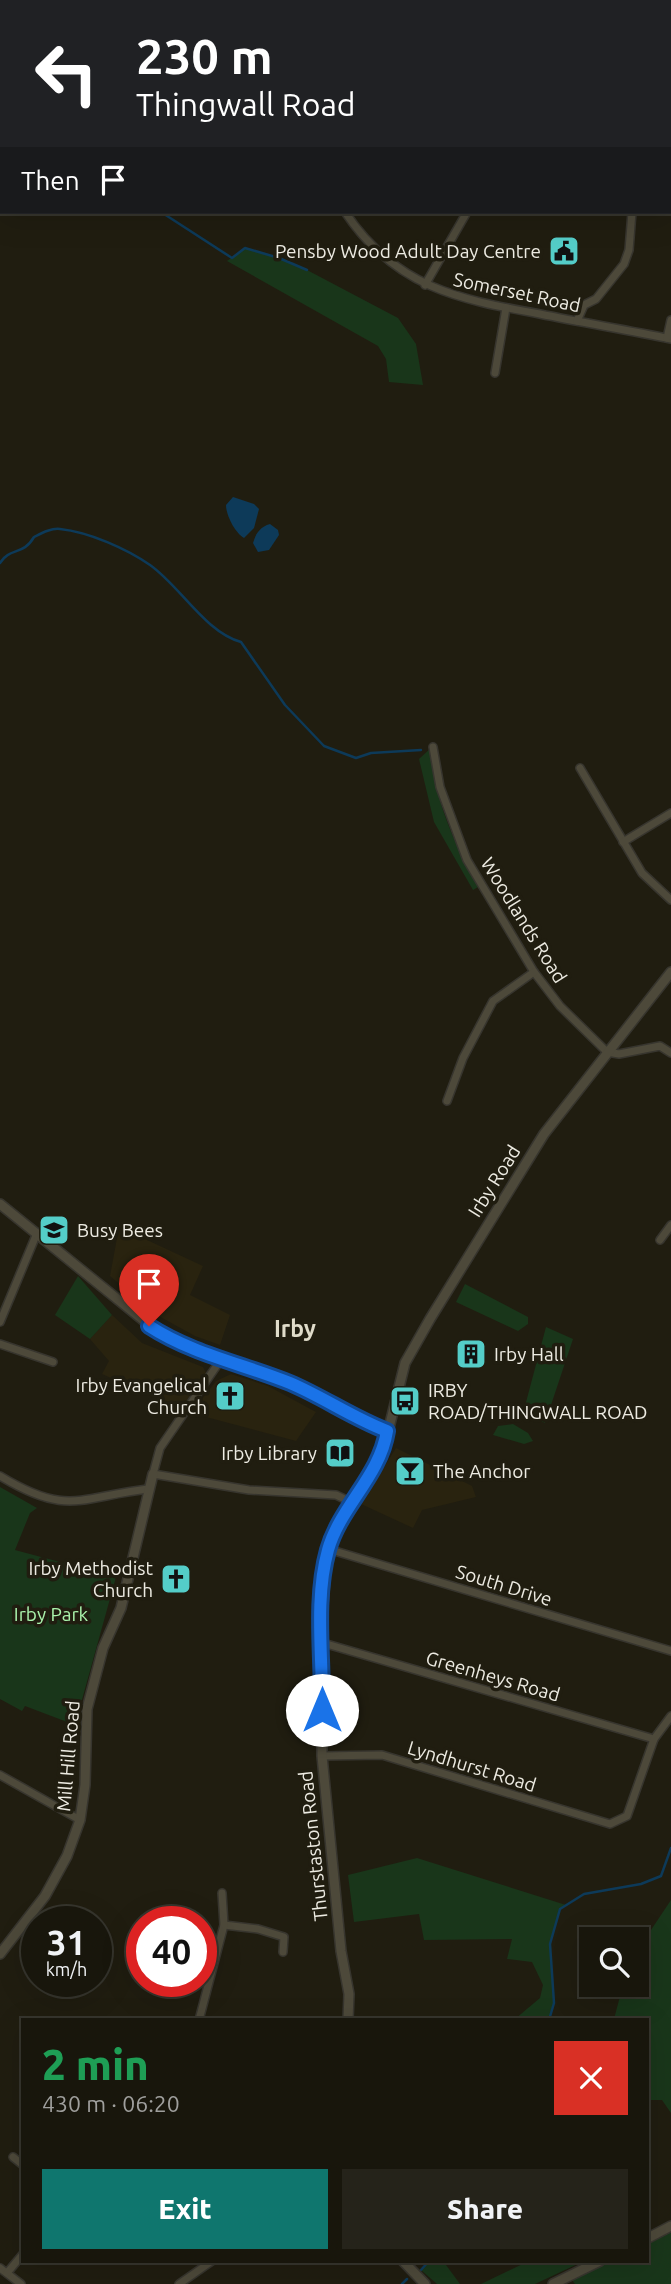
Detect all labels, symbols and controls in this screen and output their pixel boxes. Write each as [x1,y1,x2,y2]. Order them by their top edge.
icon: left [21,28,112,119]
text: 230 m [136,28,273,83]
text: Thingwall Road [136,86,356,122]
icon: arrive [94,161,132,199]
text: Then [21,166,80,195]
public building icon: Pensby Wood Adult Day Centre [547,234,581,268]
place label: Pensby Wood Adult Day Centre [275,240,541,262]
street label: Somerset Road [451,268,583,316]
street label: Woodlands Road [477,853,571,987]
street label: Irby Road [463,1141,525,1221]
school or university icon: Busy Bees [37,1213,71,1247]
place label: Busy Bees [77,1219,163,1241]
pin [119,1254,179,1326]
icon: arrive [130,1265,168,1303]
district label: Irby [274,1316,316,1341]
building icon: Irby Hall [454,1337,488,1371]
place label: Irby Hall [494,1343,564,1365]
place label: Irby Evangelical Church [76,1374,207,1418]
church icon: Irby Evangelical Church [213,1379,247,1413]
place label: IRBY ROAD/THINGWALL ROAD [428,1379,647,1423]
bus stop icon: IRBY ROAD/THINGWALL ROAD [388,1384,422,1418]
library icon: Irby Library [323,1436,357,1470]
place label: Irby Library [221,1442,317,1464]
bar icon: The Anchor [393,1454,427,1488]
place label: The Anchor [433,1460,530,1482]
place label: Irby Methodist Church [28,1557,154,1601]
street label: South Drive [453,1560,555,1610]
church icon: Irby Methodist Church [159,1562,193,1596]
park label: Irby Park [14,1603,89,1625]
street label: Greenheys Road [423,1646,563,1706]
position arrow [285,1673,359,1747]
street label: Mill Hill Road [52,1700,84,1812]
street label: Lyndhurst Road [405,1736,539,1796]
street label: Thurstaston Road [294,1770,332,1922]
speed limit sign: 40 [126,1906,217,1997]
text: 31 [47,1922,86,1962]
map controls [579,1927,649,1997]
button: search [579,1927,649,1997]
text: km/h [46,1959,87,1979]
text: 2 min [42,2041,149,2088]
button: close [554,2041,628,2115]
text: 430 m · 06:20 [42,2091,180,2116]
button: Exit [42,2169,328,2249]
button: Share [342,2169,628,2249]

